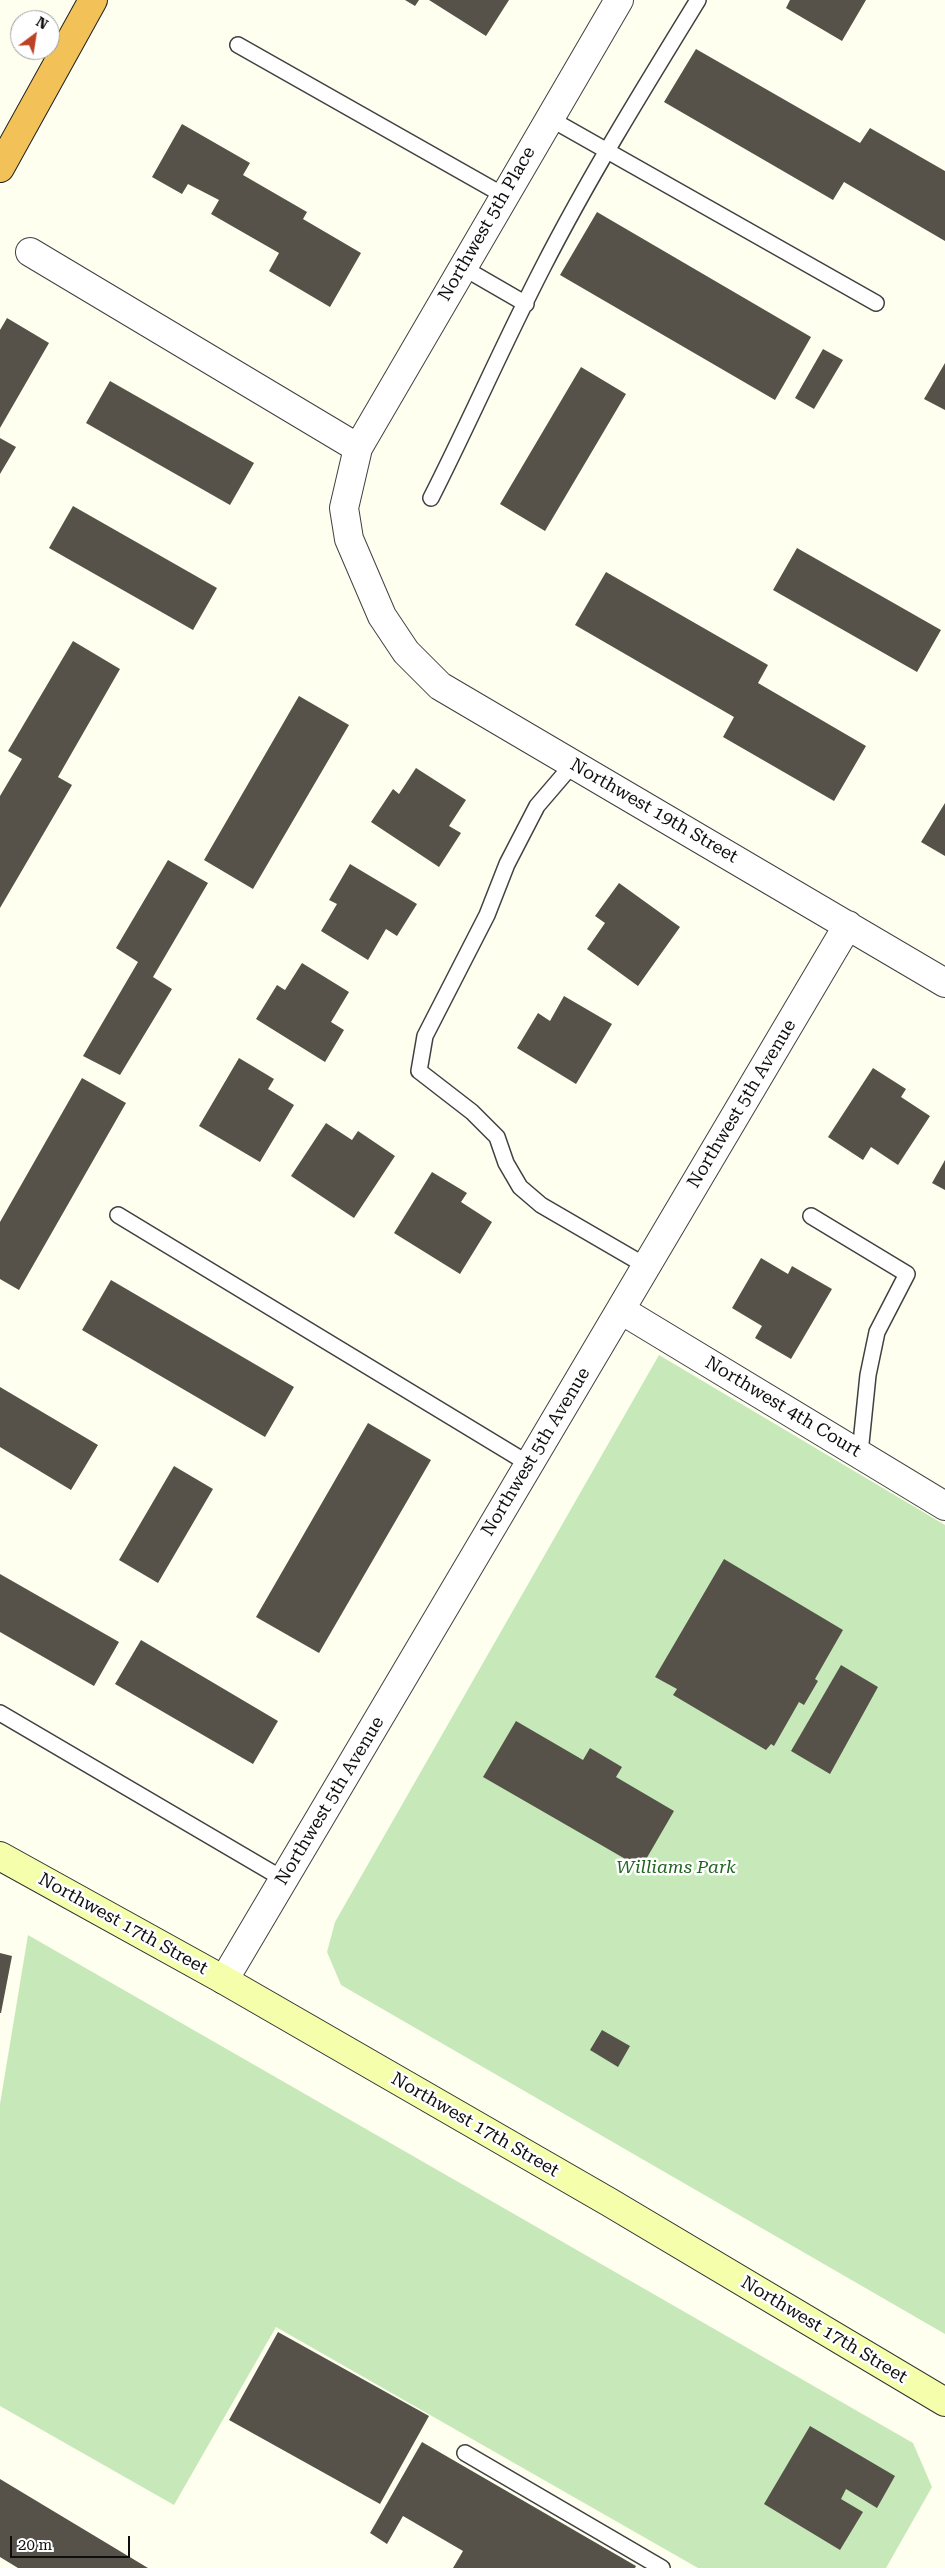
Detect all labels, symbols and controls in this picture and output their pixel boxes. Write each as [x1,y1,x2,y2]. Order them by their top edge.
north arrow [10,10,60,60]
text: N [33,13,51,33]
street label: Northwest 5th Place [434,143,540,305]
street label: Northwest 19th Street [566,754,742,868]
street label: Northwest 5th Avenue [683,1016,801,1192]
street label: Northwest 4th Court [701,1352,865,1462]
street label: Northwest 5th Avenue [477,1364,595,1540]
street label: Northwest 5th Avenue [271,1713,389,1889]
park label: Williams Park [616,1857,736,1879]
street label: Northwest 17th Street [35,1868,211,1980]
street label: Northwest 17th Street [387,2068,563,2182]
street label: Northwest 17th Street [737,2272,911,2388]
scale bar [12,2526,132,2558]
text: 20 m [18,2536,52,2554]

